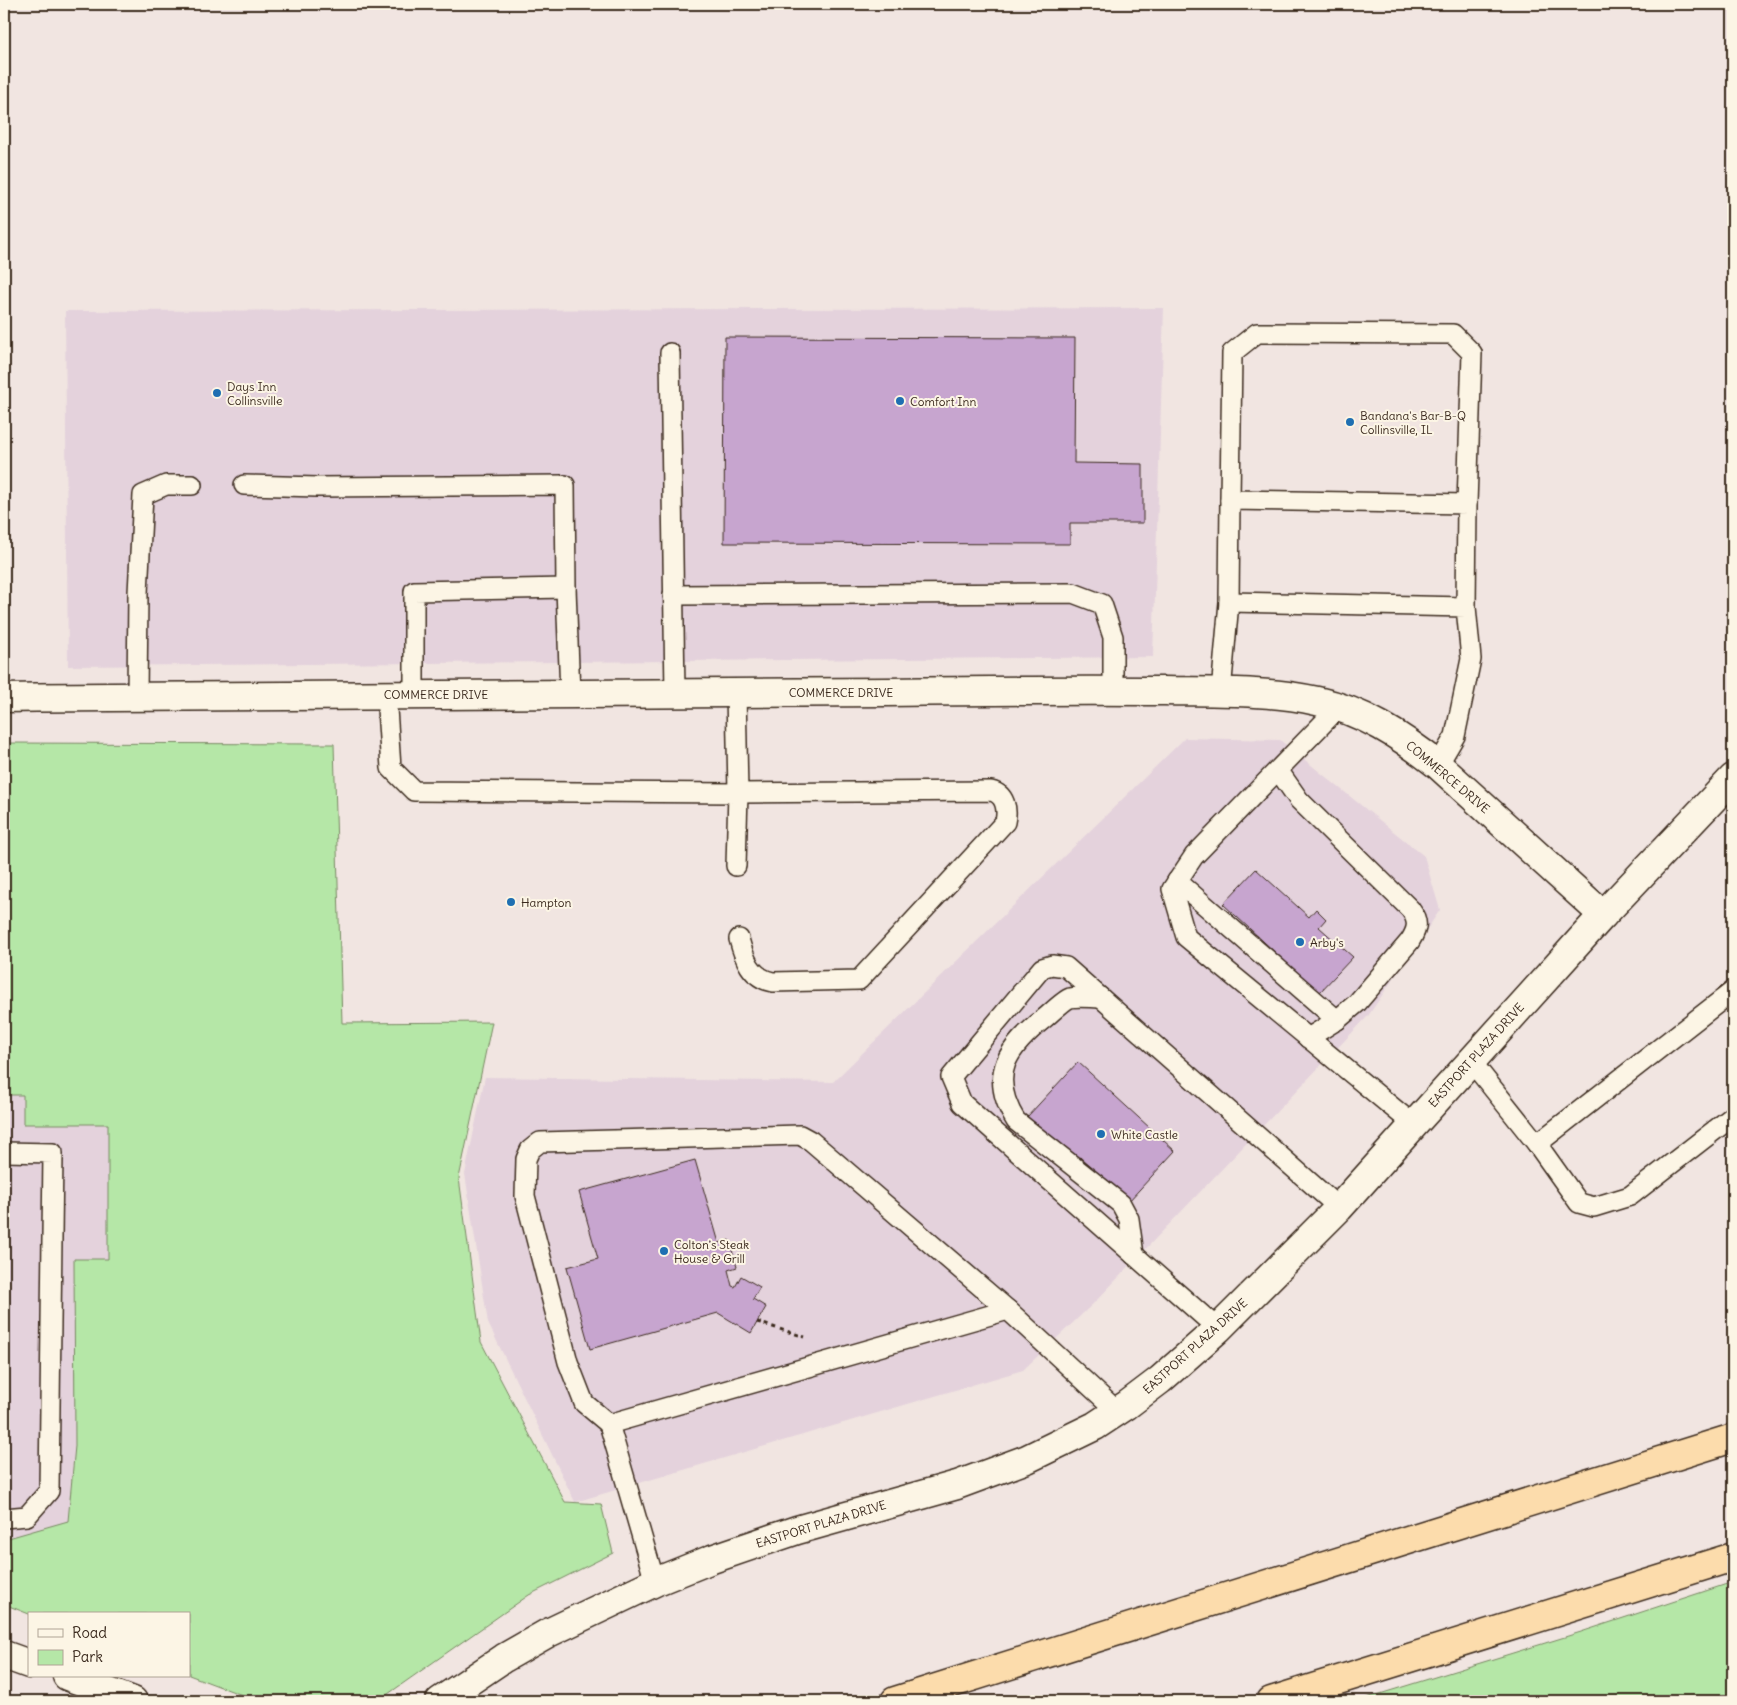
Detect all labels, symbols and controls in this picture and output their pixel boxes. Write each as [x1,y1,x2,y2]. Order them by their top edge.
place label: Days Inn Collinsville [227,379,282,408]
marker: Days Inn Collinsville [211,387,223,399]
place label: Comfort Inn [910,394,976,409]
marker: Comfort Inn [894,395,906,407]
place label: Bandana's Bar-B-Q Collinsville, IL [1360,408,1466,437]
marker: Bandana's Bar-B-Q Collinsville, IL [1344,416,1356,428]
street label: COMMERCE DRIVE [789,685,893,700]
street label: COMMERCE DRIVE [384,687,488,702]
street label: COMMERCE DRIVE [1403,738,1493,816]
place label: Hampton [521,895,572,910]
marker: Hampton [505,896,517,908]
place label: Arby's [1310,935,1344,950]
marker: Arby's [1294,936,1306,948]
street label: EASTPORT PLAZA DRIVE [1425,1000,1527,1110]
place label: White Castle [1111,1127,1178,1142]
marker: White Castle [1095,1128,1107,1140]
place label: Colton's Steak House & Grill [674,1237,749,1266]
marker: Colton's Steak House & Grill [658,1245,670,1257]
street label: EASTPORT PLAZA DRIVE [1140,1295,1250,1397]
street label: EASTPORT PLAZA DRIVE [754,1497,888,1551]
legend [28,1612,190,1678]
text: Road [72,1623,107,1642]
text: Park [72,1647,103,1666]

